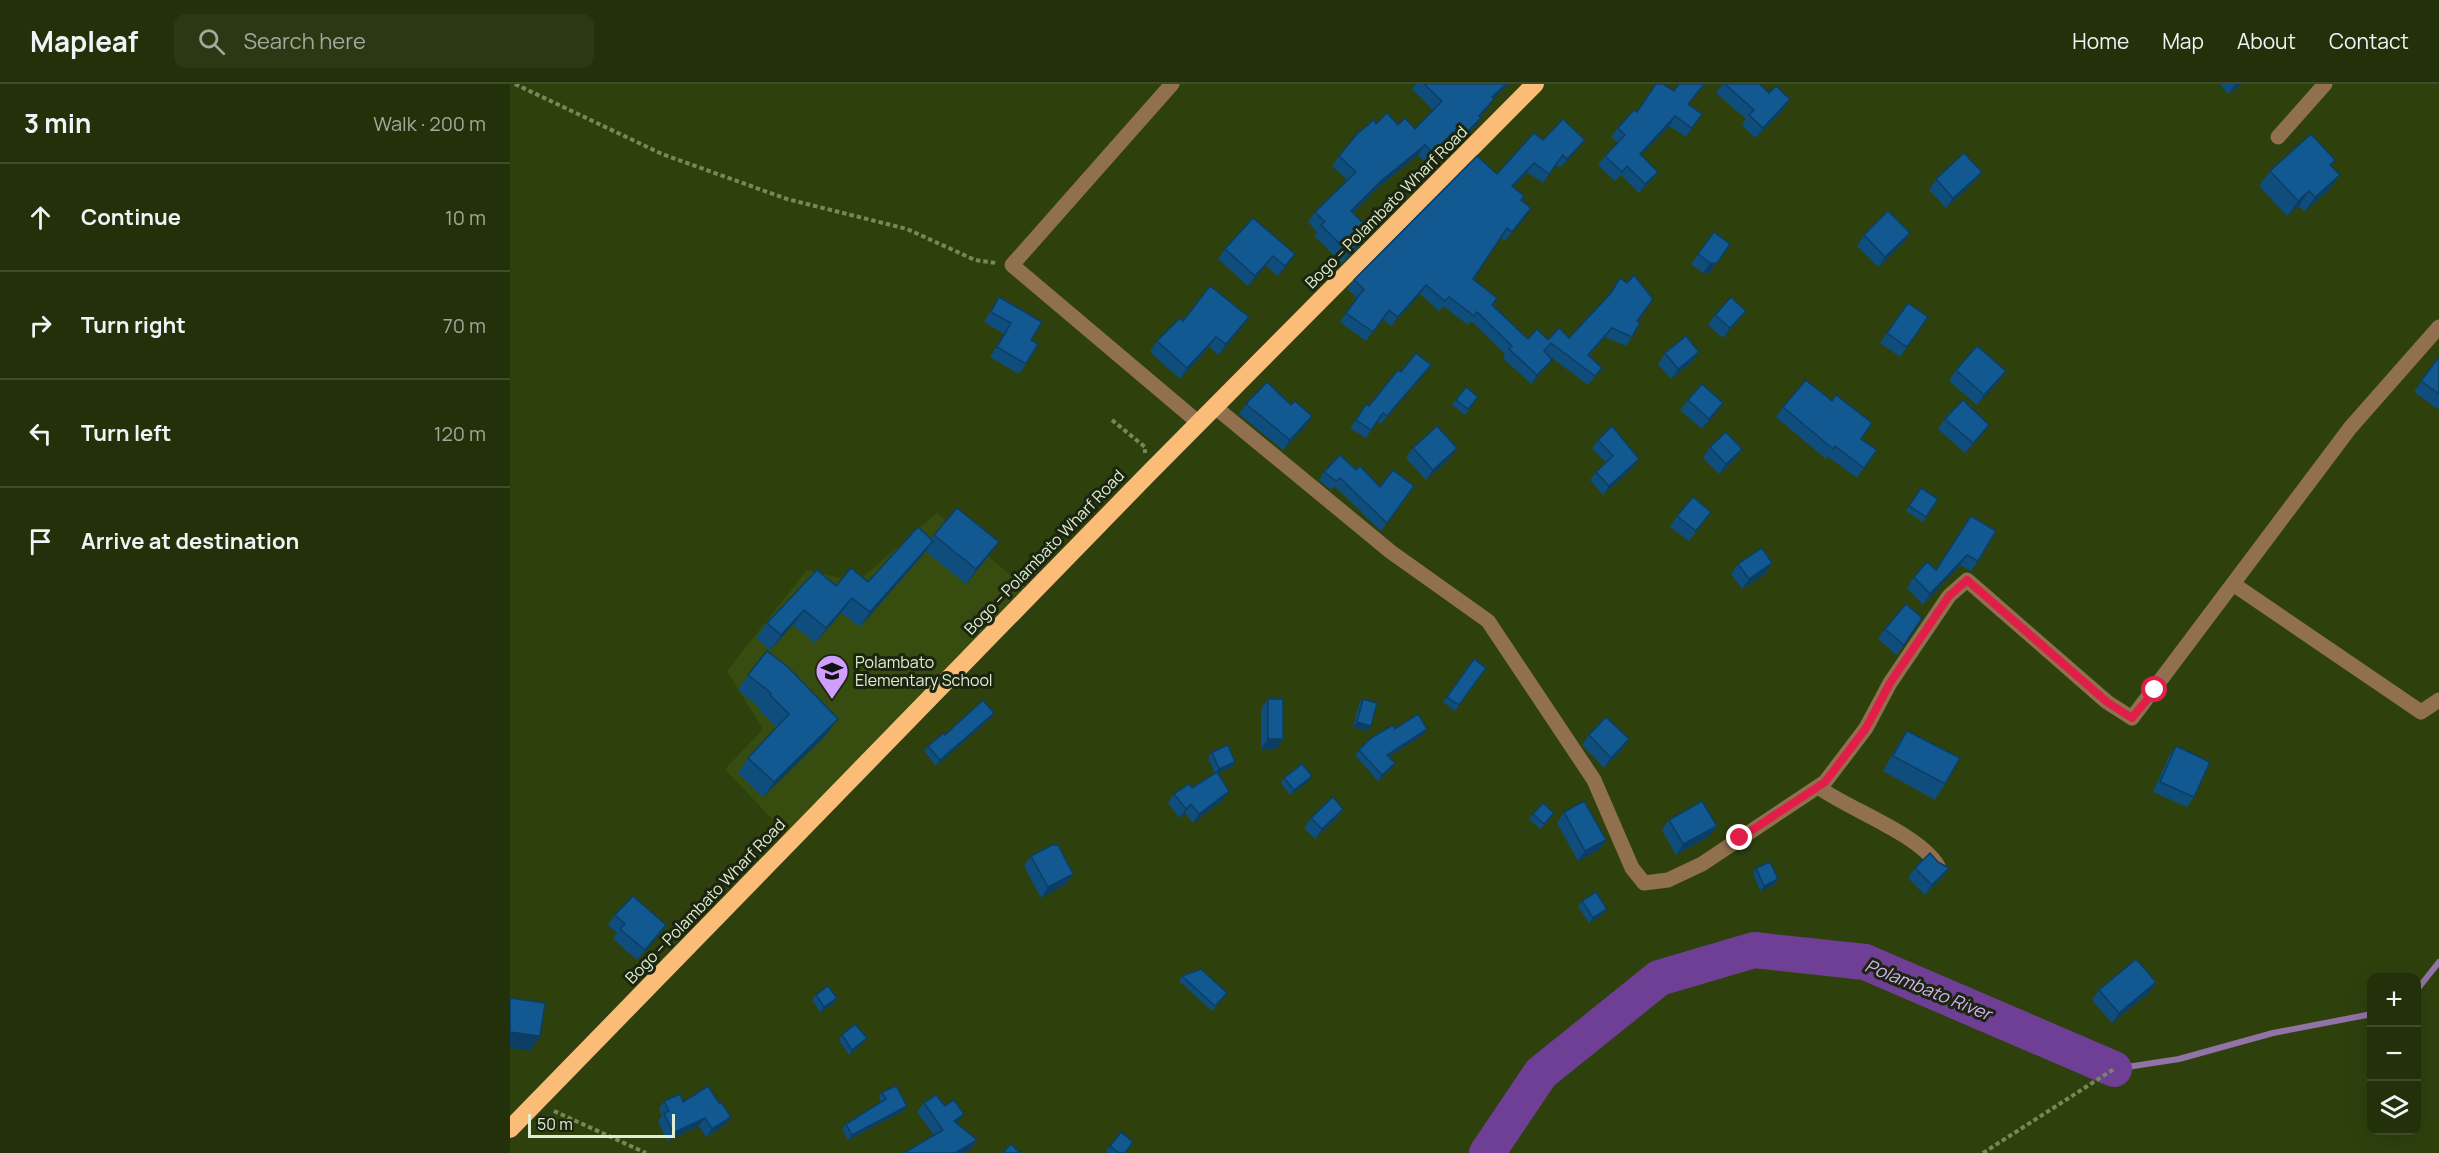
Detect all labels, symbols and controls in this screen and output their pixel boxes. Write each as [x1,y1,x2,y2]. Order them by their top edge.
search box [174,14,594,68]
text: Mapleaf [30,22,138,60]
icon: search [195,25,228,58]
text: Search here [243,26,366,56]
text: Home [2072,27,2129,55]
text: Map [2162,27,2204,55]
text: About [2237,27,2296,55]
text: Contact [2329,27,2409,55]
text: 3 min [24,105,91,141]
text: Walk · 200 m [373,110,486,137]
street label: Bogo – Polambato Wharf Road [1300,121,1472,293]
icon: ahead [24,201,57,234]
text: Continue [81,202,181,232]
text: 10 m [445,204,486,231]
icon: right [24,309,57,342]
text: Turn right [81,310,186,340]
text: 70 m [443,312,486,339]
icon: left [24,417,57,450]
text: Turn left [81,418,171,448]
text: 120 m [434,420,486,447]
street label: Bogo – Polambato Wharf Road [959,465,1129,639]
icon: arrive [24,525,57,558]
text: Arrive at destination [81,526,299,556]
place label: Polambato Elementary School [855,651,993,691]
school or university icon: Polambato Elementary School [814,653,850,700]
route start [2141,676,2167,702]
street label: Bogo – Polambato Wharf Road [620,814,790,988]
route end [1726,824,1752,850]
water label: Polambato River [1862,953,1997,1026]
map controls [2367,973,2421,1135]
button: + [2367,973,2421,1027]
button: − [2367,1027,2421,1081]
button: layers [2367,1081,2421,1135]
scale bar [528,1111,675,1138]
text: 50 m [537,1113,573,1135]

